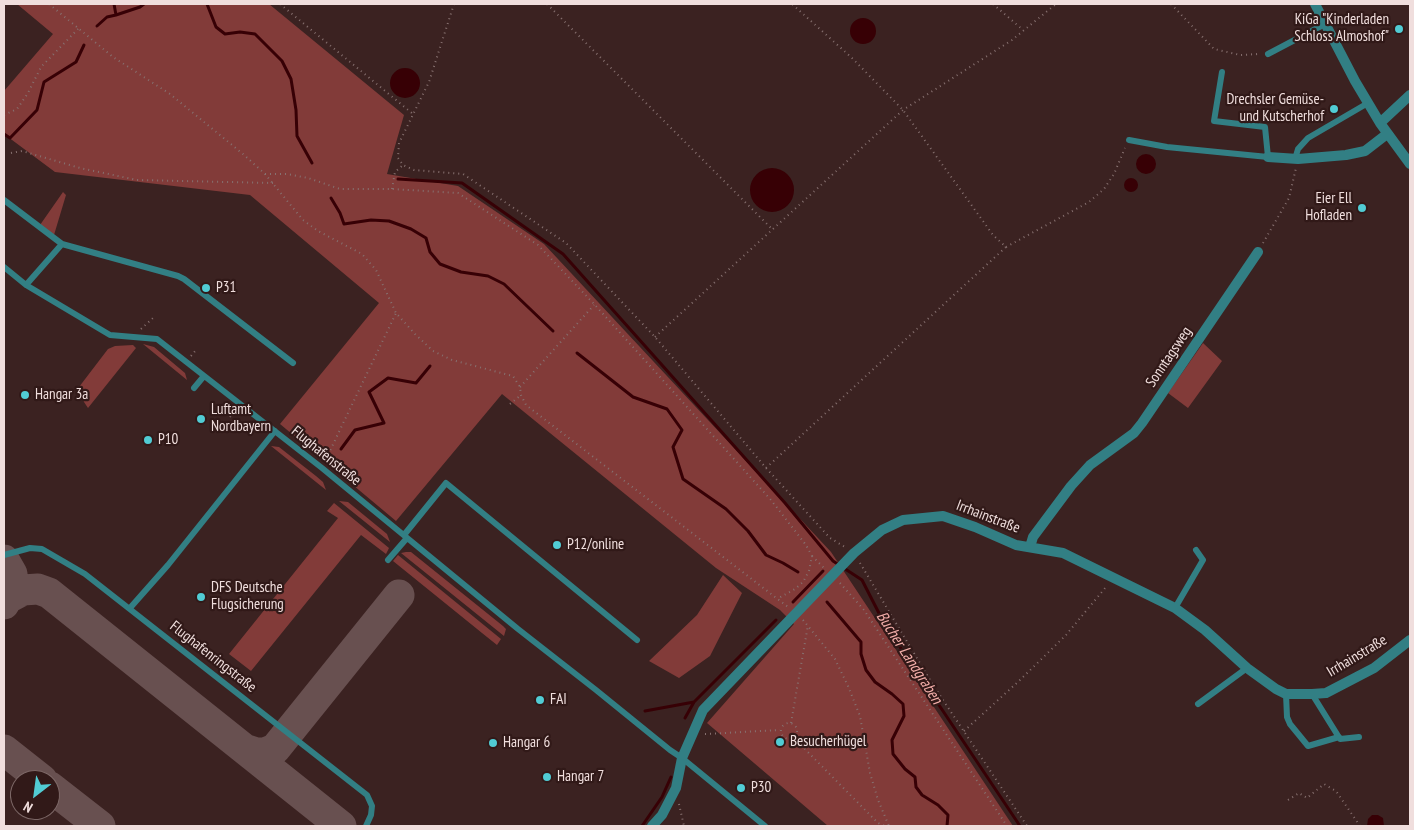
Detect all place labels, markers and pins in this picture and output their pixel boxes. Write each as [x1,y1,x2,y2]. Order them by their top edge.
place label: KiGa "Kinderladen Schloss Almoshof" [1294,11,1389,46]
marker: KiGa "Kinderladen Schloss Almoshof" [1393,23,1405,35]
place label: Drechsler Gemüse- und Kutscherhof [1226,91,1324,126]
marker: Drechsler Gemüse- und Kutscherhof [1328,103,1340,115]
place label: Eier Ell Hofladen [1305,190,1352,225]
marker: Eier Ell Hofladen [1356,202,1368,214]
place label: P31 [216,279,236,297]
marker: P31 [200,282,212,294]
place label: Hangar 3a [35,386,88,404]
marker: Hangar 3a [19,389,31,401]
place label: Luftamt Nordbayern [211,401,271,436]
marker: Luftamt Nordbayern [195,413,207,425]
place label: P10 [158,431,178,449]
marker: P10 [142,434,154,446]
place label: P12/online [567,536,624,554]
marker: P12/online [551,539,563,551]
place label: DFS Deutsche Flugsicherung [211,579,284,614]
marker: DFS Deutsche Flugsicherung [195,591,207,603]
place label: FAI [550,691,567,709]
marker: FAI [534,694,546,706]
place label: Besucherhügel [790,733,866,751]
place label: Hangar 6 [503,734,550,752]
marker: Besucherhügel [774,736,786,748]
marker: Hangar 6 [487,737,499,749]
place label: Hangar 7 [557,768,604,786]
marker: Hangar 7 [541,771,553,783]
place label: P30 [751,779,771,797]
marker: P30 [735,782,747,794]

